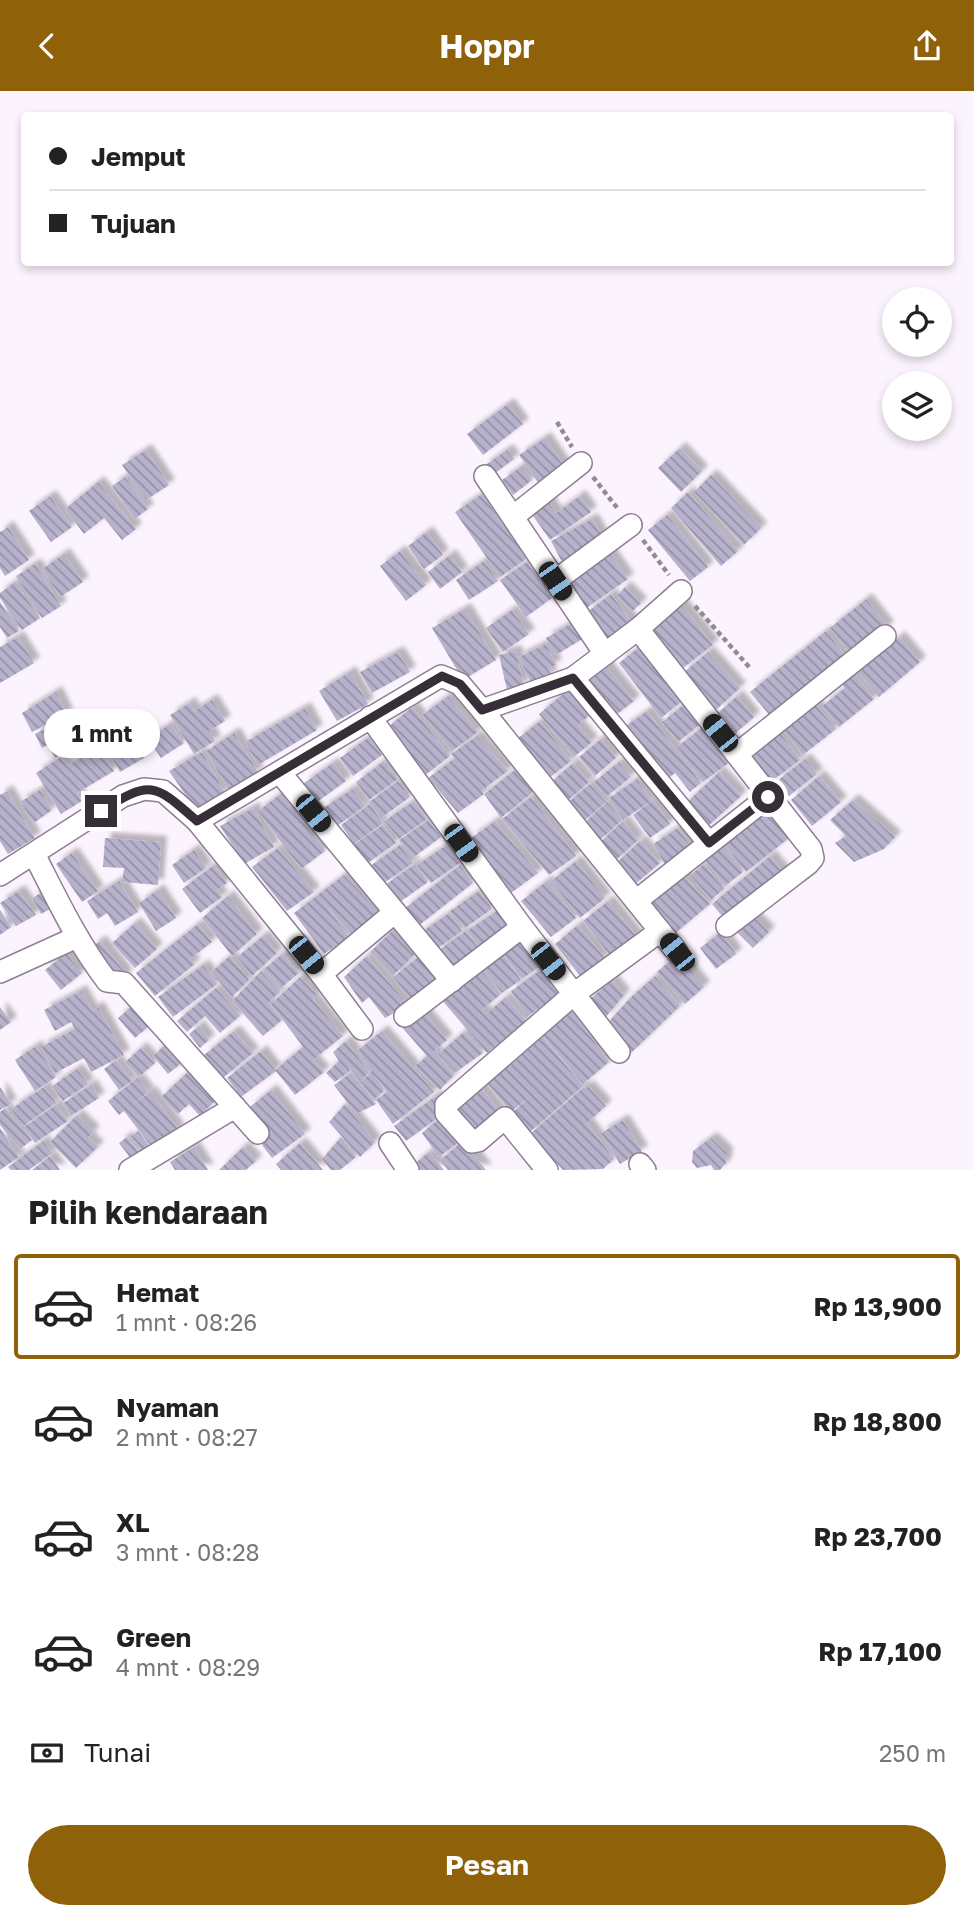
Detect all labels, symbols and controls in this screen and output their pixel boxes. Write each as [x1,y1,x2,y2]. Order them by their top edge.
icon: back [28,27,66,65]
text: Hoppr [439,27,535,65]
icon: share [908,27,946,65]
text: Jemput [91,141,186,172]
text: Tujuan [91,208,176,239]
map controls [882,287,952,441]
button: locate [882,287,952,357]
button: layers [882,371,952,441]
car [535,558,576,604]
callout: 1 mnt [43,709,159,759]
car [699,710,742,756]
text: 1 mnt [72,719,132,747]
route start [752,781,784,813]
car [292,790,335,836]
route end [85,795,117,827]
car [441,820,482,866]
car [656,929,699,975]
car [285,932,328,978]
car [527,938,570,984]
text: Pilih kendaraan [28,1193,268,1231]
icon: car [32,1275,95,1338]
text: Hemat [116,1277,199,1308]
text: Rp 13,900 [814,1291,942,1322]
text: 1 mnt · 08:26 [116,1308,257,1336]
icon: car [32,1390,95,1453]
text: Nyaman [116,1392,219,1423]
text: Rp 18,800 [813,1406,942,1437]
text: 2 mnt · 08:27 [116,1423,258,1451]
icon: car [32,1505,95,1568]
text: XL [116,1507,150,1538]
text: Rp 23,700 [813,1521,942,1552]
text: 3 mnt · 08:28 [116,1538,260,1566]
icon: car [32,1620,95,1683]
text: Green [116,1622,191,1653]
text: Rp 17,100 [818,1636,942,1667]
text: 4 mnt · 08:29 [116,1653,260,1681]
icon: cash [28,1734,66,1772]
text: Tunai [84,1737,151,1768]
text: 250 m [879,1739,946,1767]
button: Pesan [28,1825,946,1905]

